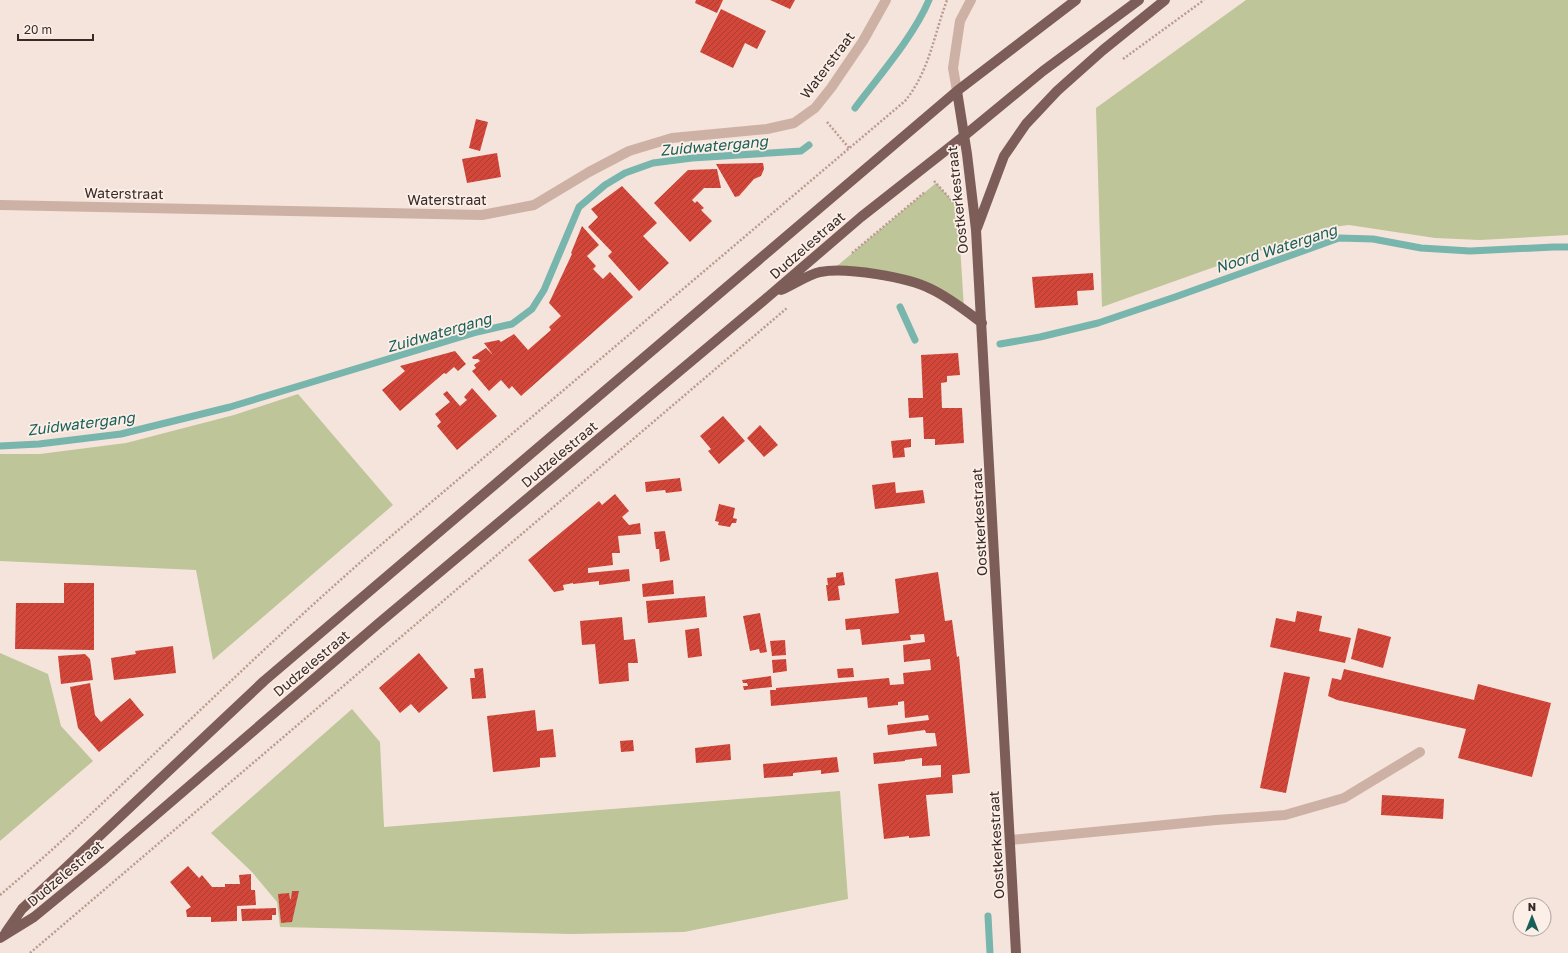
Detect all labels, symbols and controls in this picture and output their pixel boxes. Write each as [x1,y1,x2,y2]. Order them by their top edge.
scale bar [18,16,93,42]
text: 20 m [24,22,52,37]
street label: Waterstraat [796,28,858,102]
water label: Zuidwatergang [660,131,770,160]
street label: Oostkerkestraat [943,145,971,255]
street label: Waterstraat [84,184,164,202]
street label: Waterstraat [407,191,487,208]
street label: Dudzelestraat [766,208,848,282]
water label: Noord Watergang [1213,219,1341,277]
water label: Zuidwatergang [385,308,495,356]
water label: Zuidwatergang [26,407,137,439]
street label: Dudzelestraat [517,417,601,491]
street label: Oostkerkestraat [968,467,990,577]
street label: Dudzelestraat [269,626,353,700]
street label: Oostkerkestraat [985,790,1007,900]
street label: Dudzelestraat [23,836,107,910]
north arrow [1512,897,1552,937]
text: N [1528,900,1536,913]

